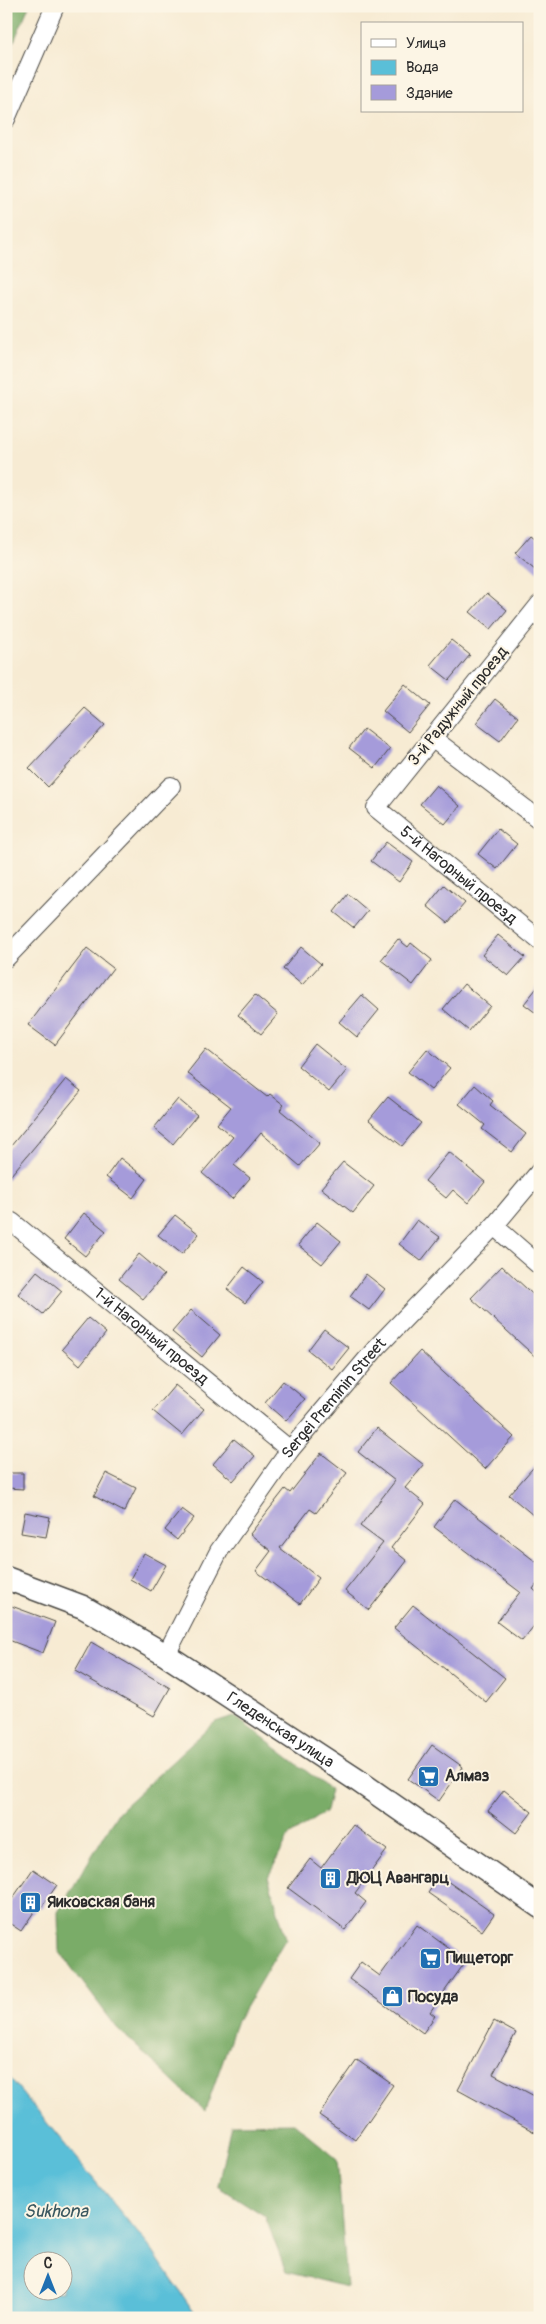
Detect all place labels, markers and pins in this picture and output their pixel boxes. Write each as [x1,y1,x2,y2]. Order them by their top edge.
supermarket icon: Алмаз [417,1764,441,1788]
place label: Алмаз [445,1766,490,1786]
building icon: ДЮЦ Авангарц [319,1866,343,1890]
place label: ДЮЦ Авангарц [346,1868,449,1888]
building icon: Яиковская баня [19,1890,43,1914]
place label: Яиковская баня [47,1892,156,1912]
supermarket icon: Пищеторг [418,1946,442,1970]
place label: Пищеторг [446,1948,514,1968]
shop icon: Посуда [380,1985,404,2009]
place label: Посуда [408,1987,459,2007]

